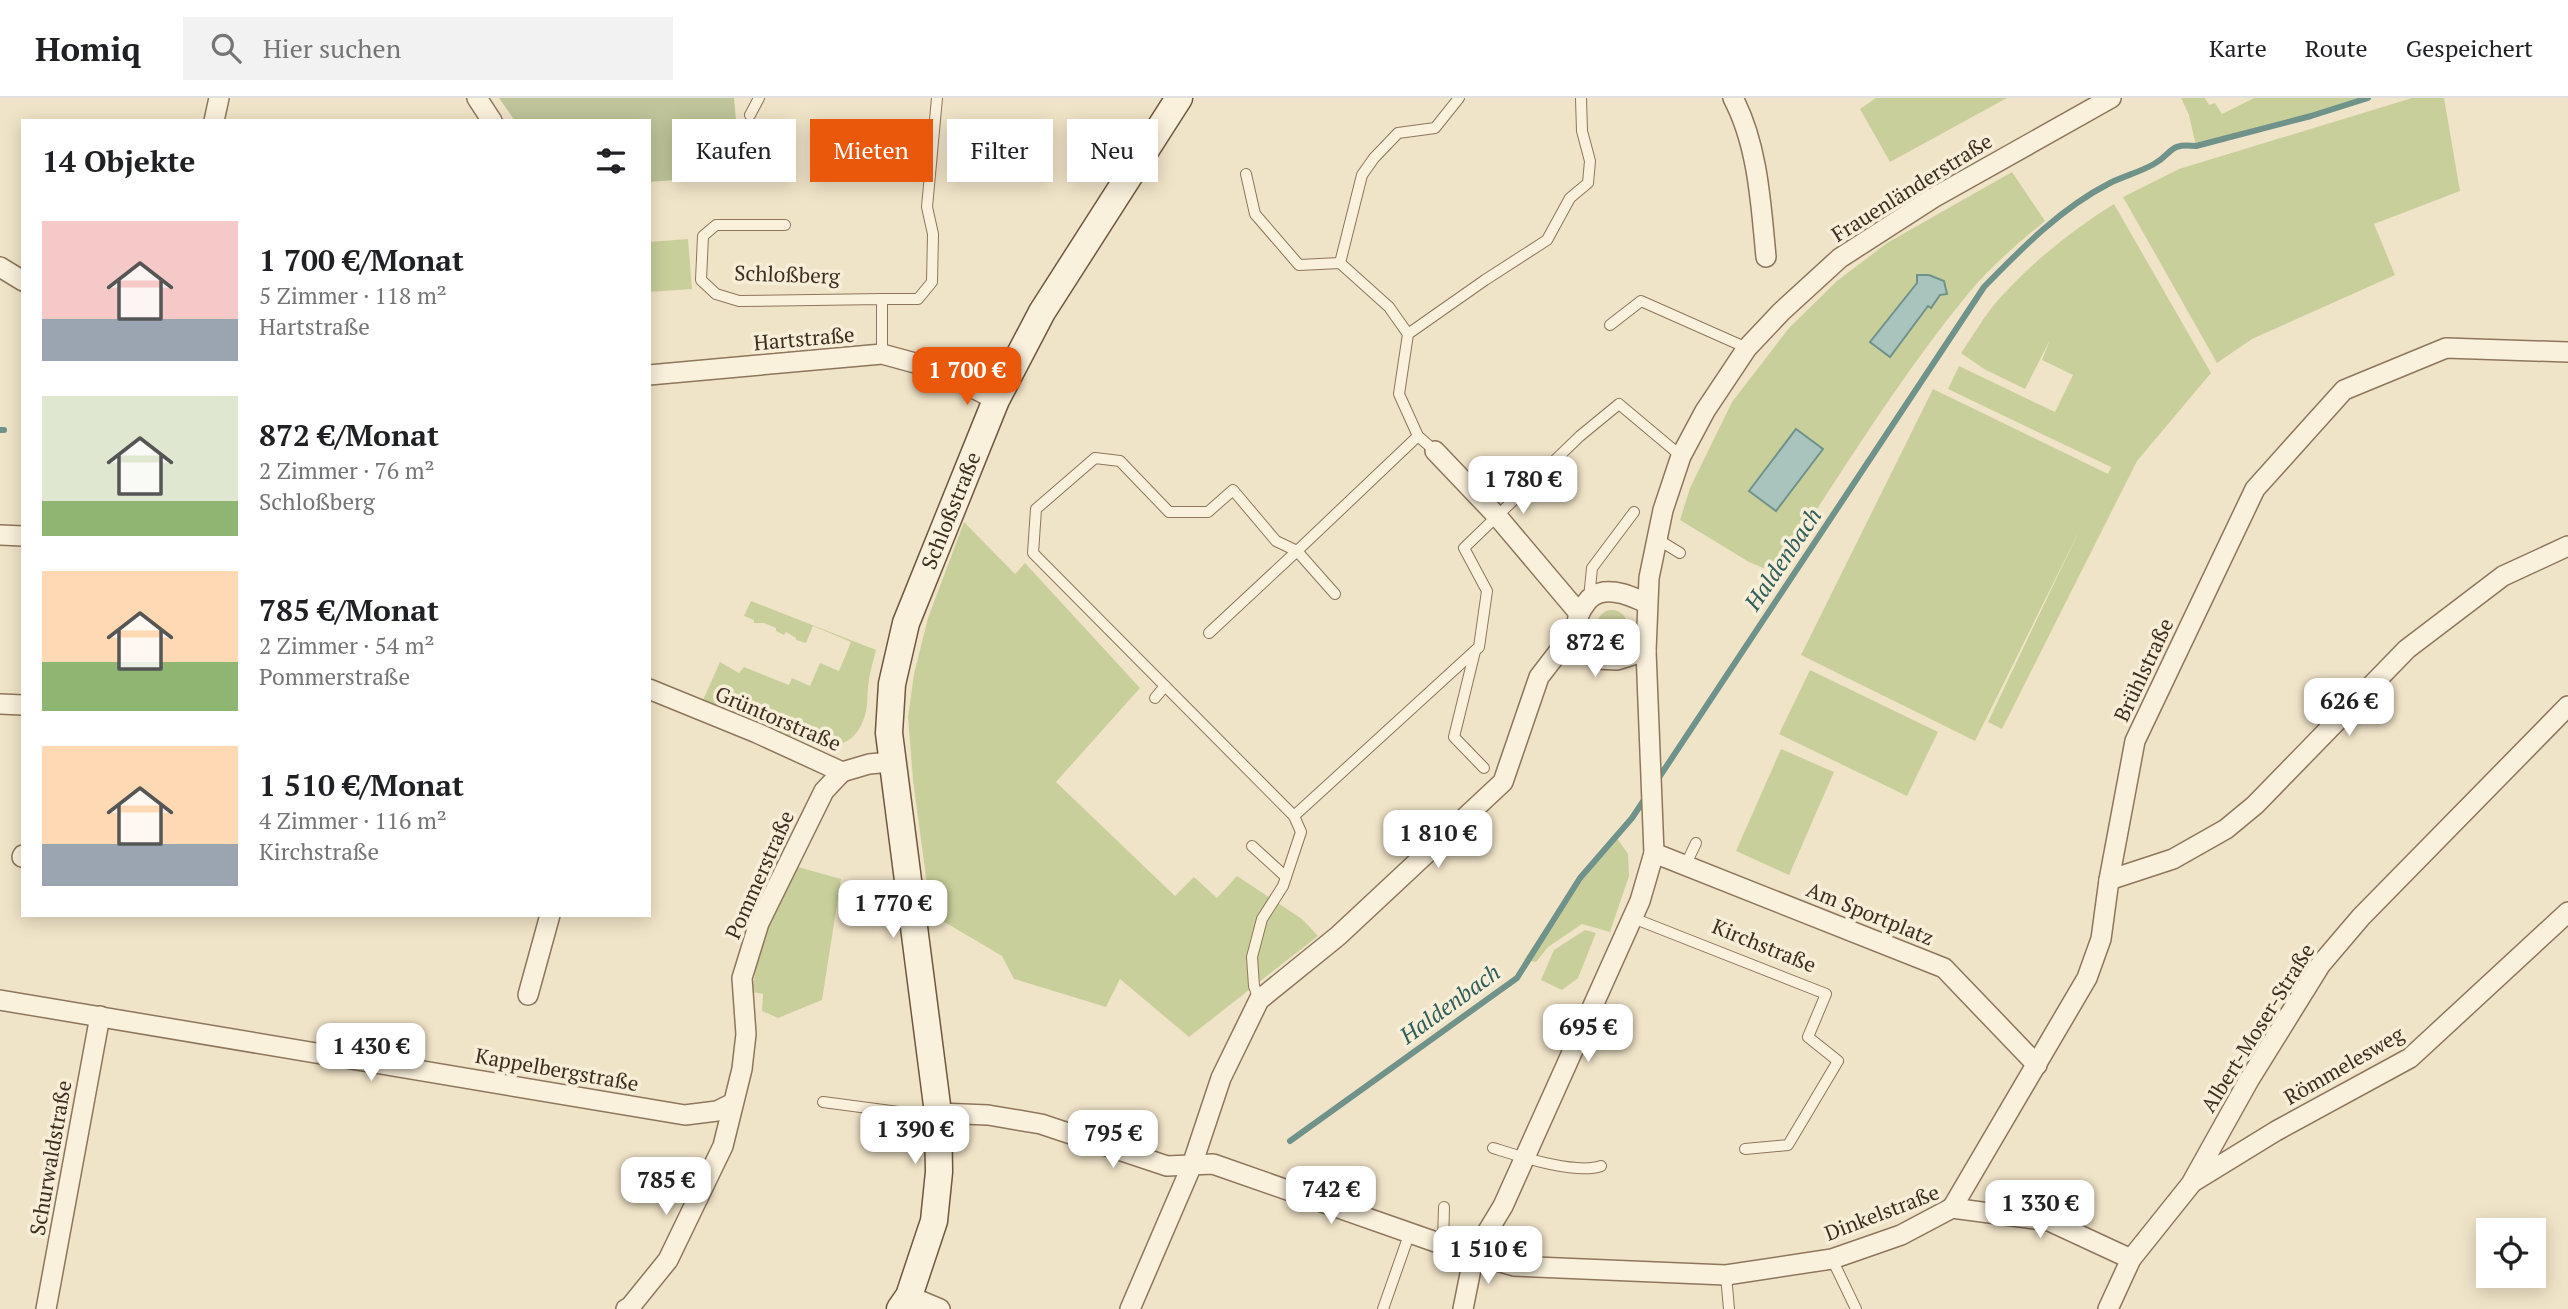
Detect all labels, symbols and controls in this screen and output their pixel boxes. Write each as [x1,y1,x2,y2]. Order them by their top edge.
search box [183,17,673,80]
text: Homiq [35,27,141,70]
icon: search [207,29,245,67]
text: Hier suchen [263,31,401,65]
text: Karte [2209,32,2267,64]
text: Route [2305,32,2368,64]
text: Gespeichert [2406,32,2533,64]
chip: Kaufen [672,119,796,182]
chip: Mieten [810,119,933,182]
chip: Filter [947,119,1053,182]
chip: Neu [1067,119,1158,182]
street label: Frauenländerstraße [1826,126,1997,248]
text: 14 Objekte [42,141,195,181]
icon: filters [592,142,630,180]
text: 1 700 €/Monat [259,240,464,280]
icon: home [98,249,182,333]
street label: Schloßberg [734,258,841,290]
text: 5 Zimmer · 118 m² [259,280,447,311]
text: Hartstraße [259,311,370,342]
street label: Hartstraße [752,320,856,356]
pin: 1 700 € [902,348,1032,407]
text: 1 700 € [928,354,1006,385]
text: 872 €/Monat [259,415,439,455]
icon: home [98,424,182,508]
street label: Schloßstraße [914,447,987,573]
text: 2 Zimmer · 76 m² [259,455,434,486]
pin: 1 780 € [1458,456,1588,516]
text: 1 780 € [1484,463,1562,494]
text: Schloßberg [259,486,375,517]
water label: Haldenbach [1736,501,1828,617]
text: 785 €/Monat [259,590,439,630]
icon: home [98,599,182,683]
street label: Brühlstraße [2107,613,2179,726]
pin: 872 € [1546,620,1644,679]
text: 872 € [1566,626,1624,657]
text: 2 Zimmer · 54 m² [259,630,434,661]
text: Pommerstraße [259,661,410,692]
pin: 626 € [2300,678,2398,738]
street label: Grüntorstraße [711,679,846,757]
text: 626 € [2320,685,2378,716]
text: 1 510 €/Monat [259,765,464,805]
icon: home [98,774,182,858]
text: 4 Zimmer · 116 m² [259,805,447,836]
street label: Pommerstraße [718,806,800,943]
pin: 1 810 € [1373,810,1503,870]
text: 1 810 € [1399,817,1477,848]
text: Kirchstraße [259,836,379,867]
street label: Am Sportplatz [1803,875,1938,951]
pin: 1 770 € [828,880,958,940]
text: 1 770 € [854,887,932,918]
street label: Kirchstraße [1708,912,1820,979]
street label: Albert-Moser-Straße [2194,938,2320,1117]
water label: Haldenbach [1392,957,1506,1051]
pin: 695 € [1539,1004,1637,1064]
text: 695 € [1559,1011,1617,1042]
street label: Römmelesweg [2278,1019,2409,1111]
pin: 1 430 € [306,1024,436,1083]
text: 1 430 € [332,1030,410,1061]
street label: Kappelbergstraße [473,1041,641,1097]
street label: Schurwaldstraße [23,1078,77,1238]
pin: 1 390 € [850,1107,980,1166]
pin: 795 € [1064,1110,1162,1170]
text: 1 390 € [876,1113,954,1144]
text: 795 € [1084,1117,1142,1148]
pin: 785 € [617,1158,715,1217]
text: 785 € [637,1164,695,1195]
pin: 742 € [1282,1166,1380,1226]
text: 742 € [1302,1173,1360,1204]
street label: Dinkelstraße [1820,1177,1943,1247]
pin: 1 330 € [1975,1180,2105,1240]
text: 1 330 € [2001,1187,2079,1218]
map controls [2476,1218,2546,1288]
button: locate [2476,1218,2546,1288]
pin: 1 510 € [1423,1226,1553,1286]
text: 1 510 € [1449,1233,1527,1264]

